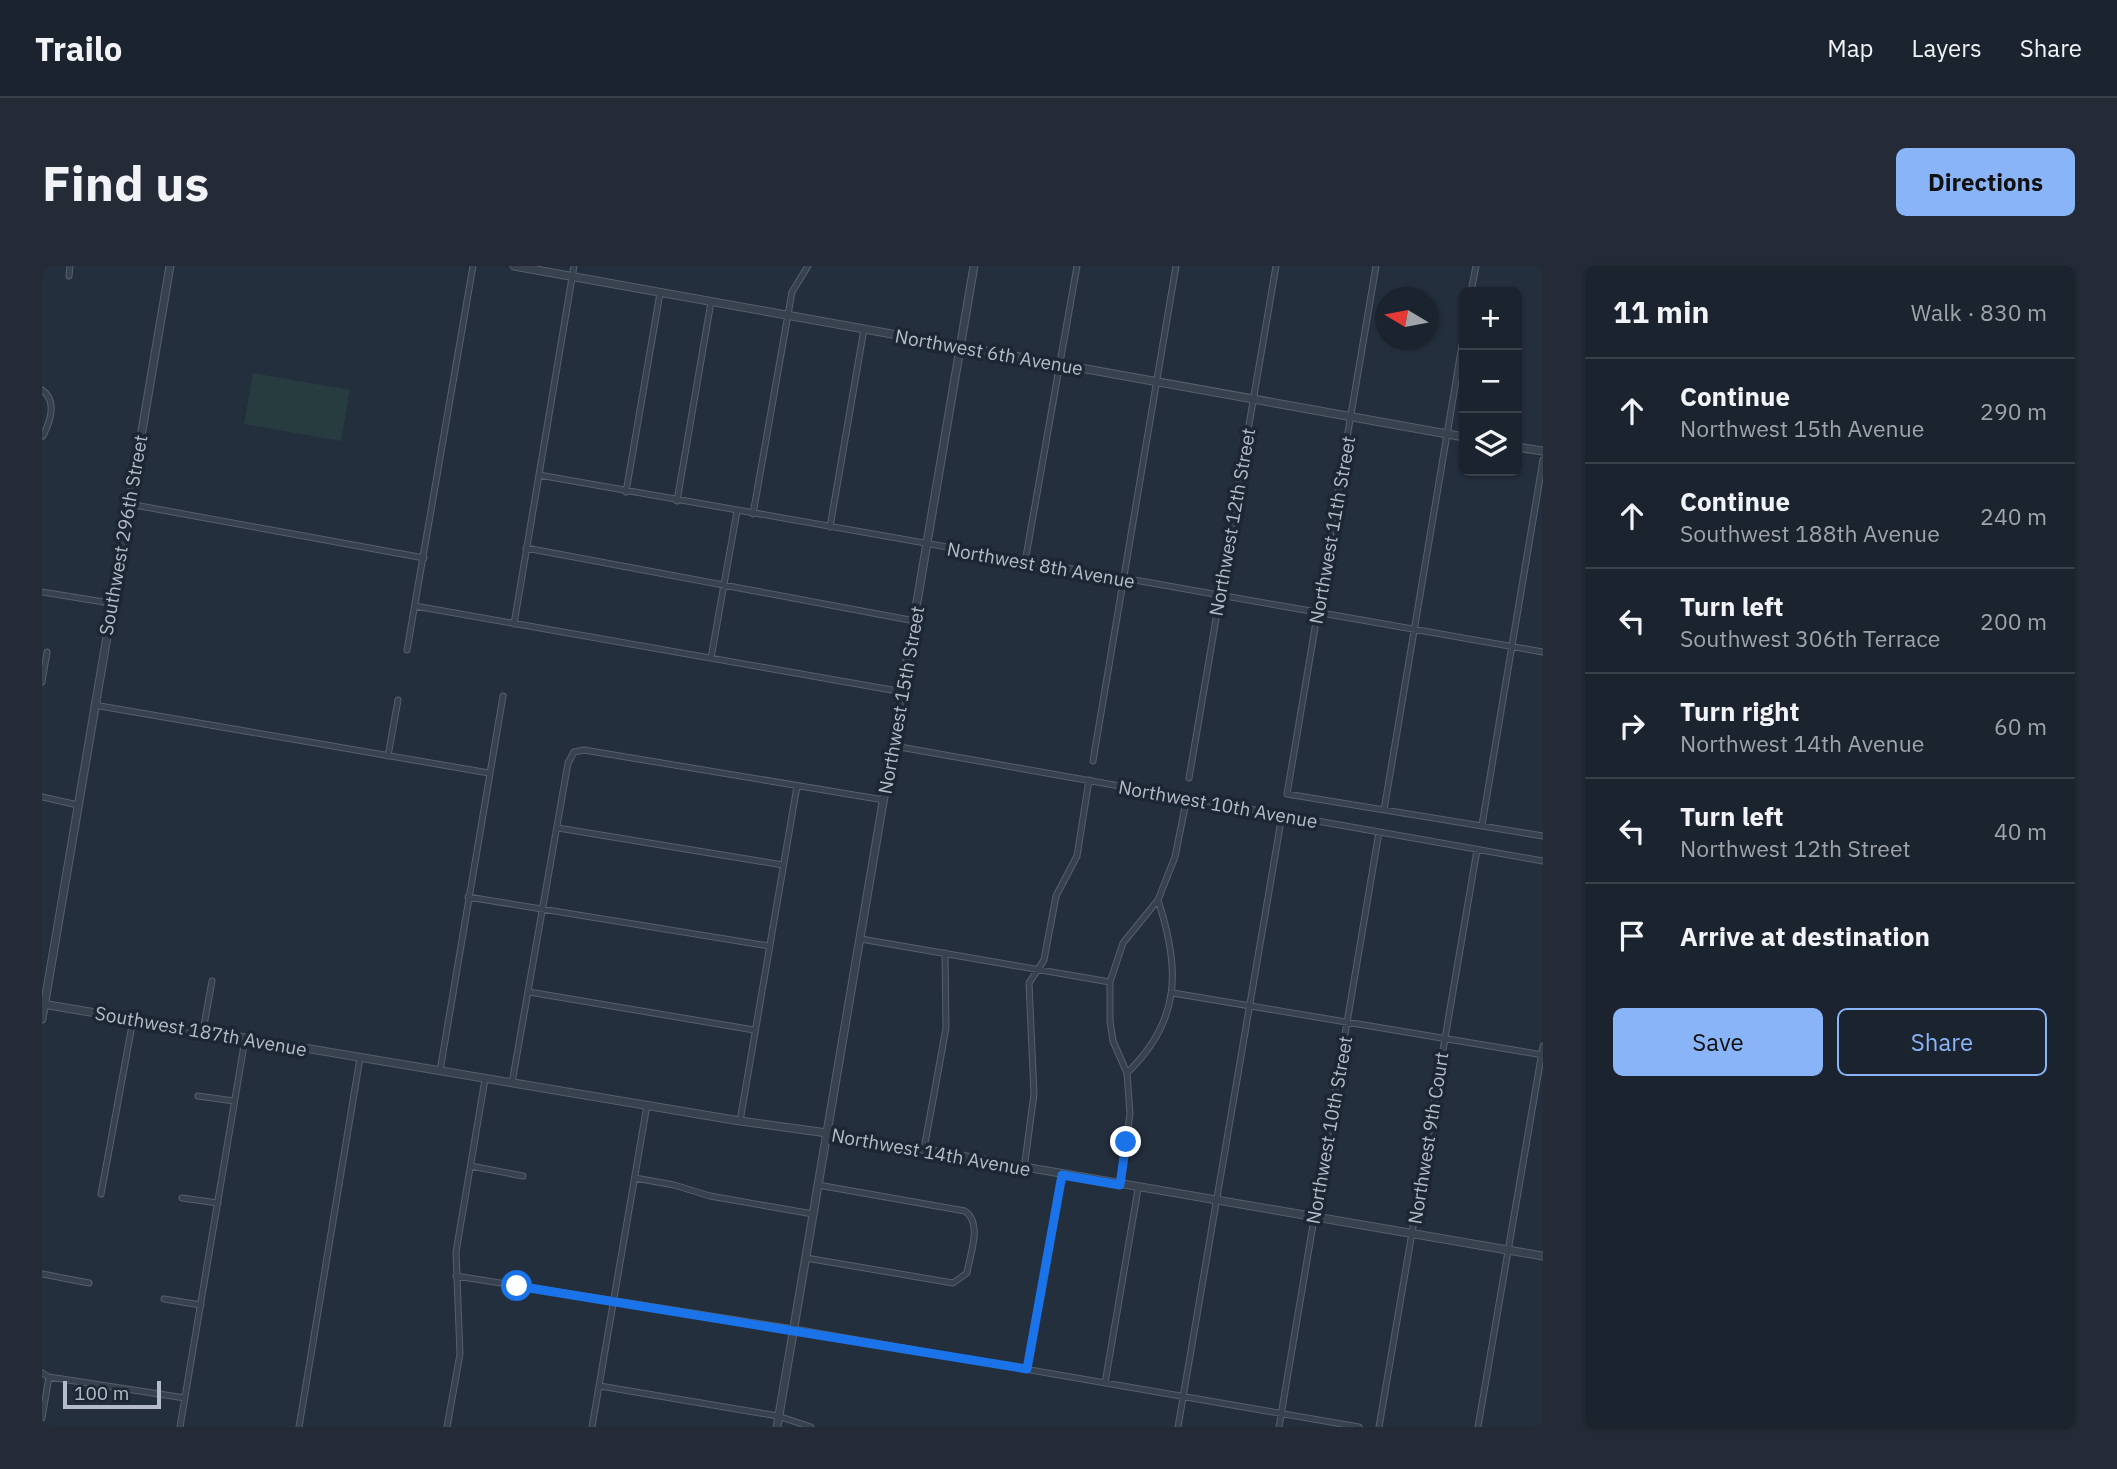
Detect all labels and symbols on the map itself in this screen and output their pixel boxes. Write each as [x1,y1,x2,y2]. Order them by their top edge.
north arrow [1375,287,1438,350]
street label: Northwest 6th Avenue [893,324,1085,380]
street label: Northwest 12th Street [1204,426,1260,618]
street label: Southwest 296th Street [94,433,152,637]
street label: Northwest 11th Street [1304,434,1360,626]
street label: Northwest 8th Avenue [945,537,1137,593]
street label: Northwest 15th Street [873,604,929,796]
street label: Northwest 10th Avenue [1117,775,1319,833]
street label: Southwest 187th Avenue [93,1001,309,1061]
street label: Northwest 10th Street [1301,1034,1357,1226]
street label: Northwest 9th Court [1403,1050,1453,1226]
street label: Northwest 14th Avenue [830,1123,1032,1181]
route end [1110,1126,1141,1157]
route start [501,1270,532,1301]
scale bar [63,1378,161,1410]

